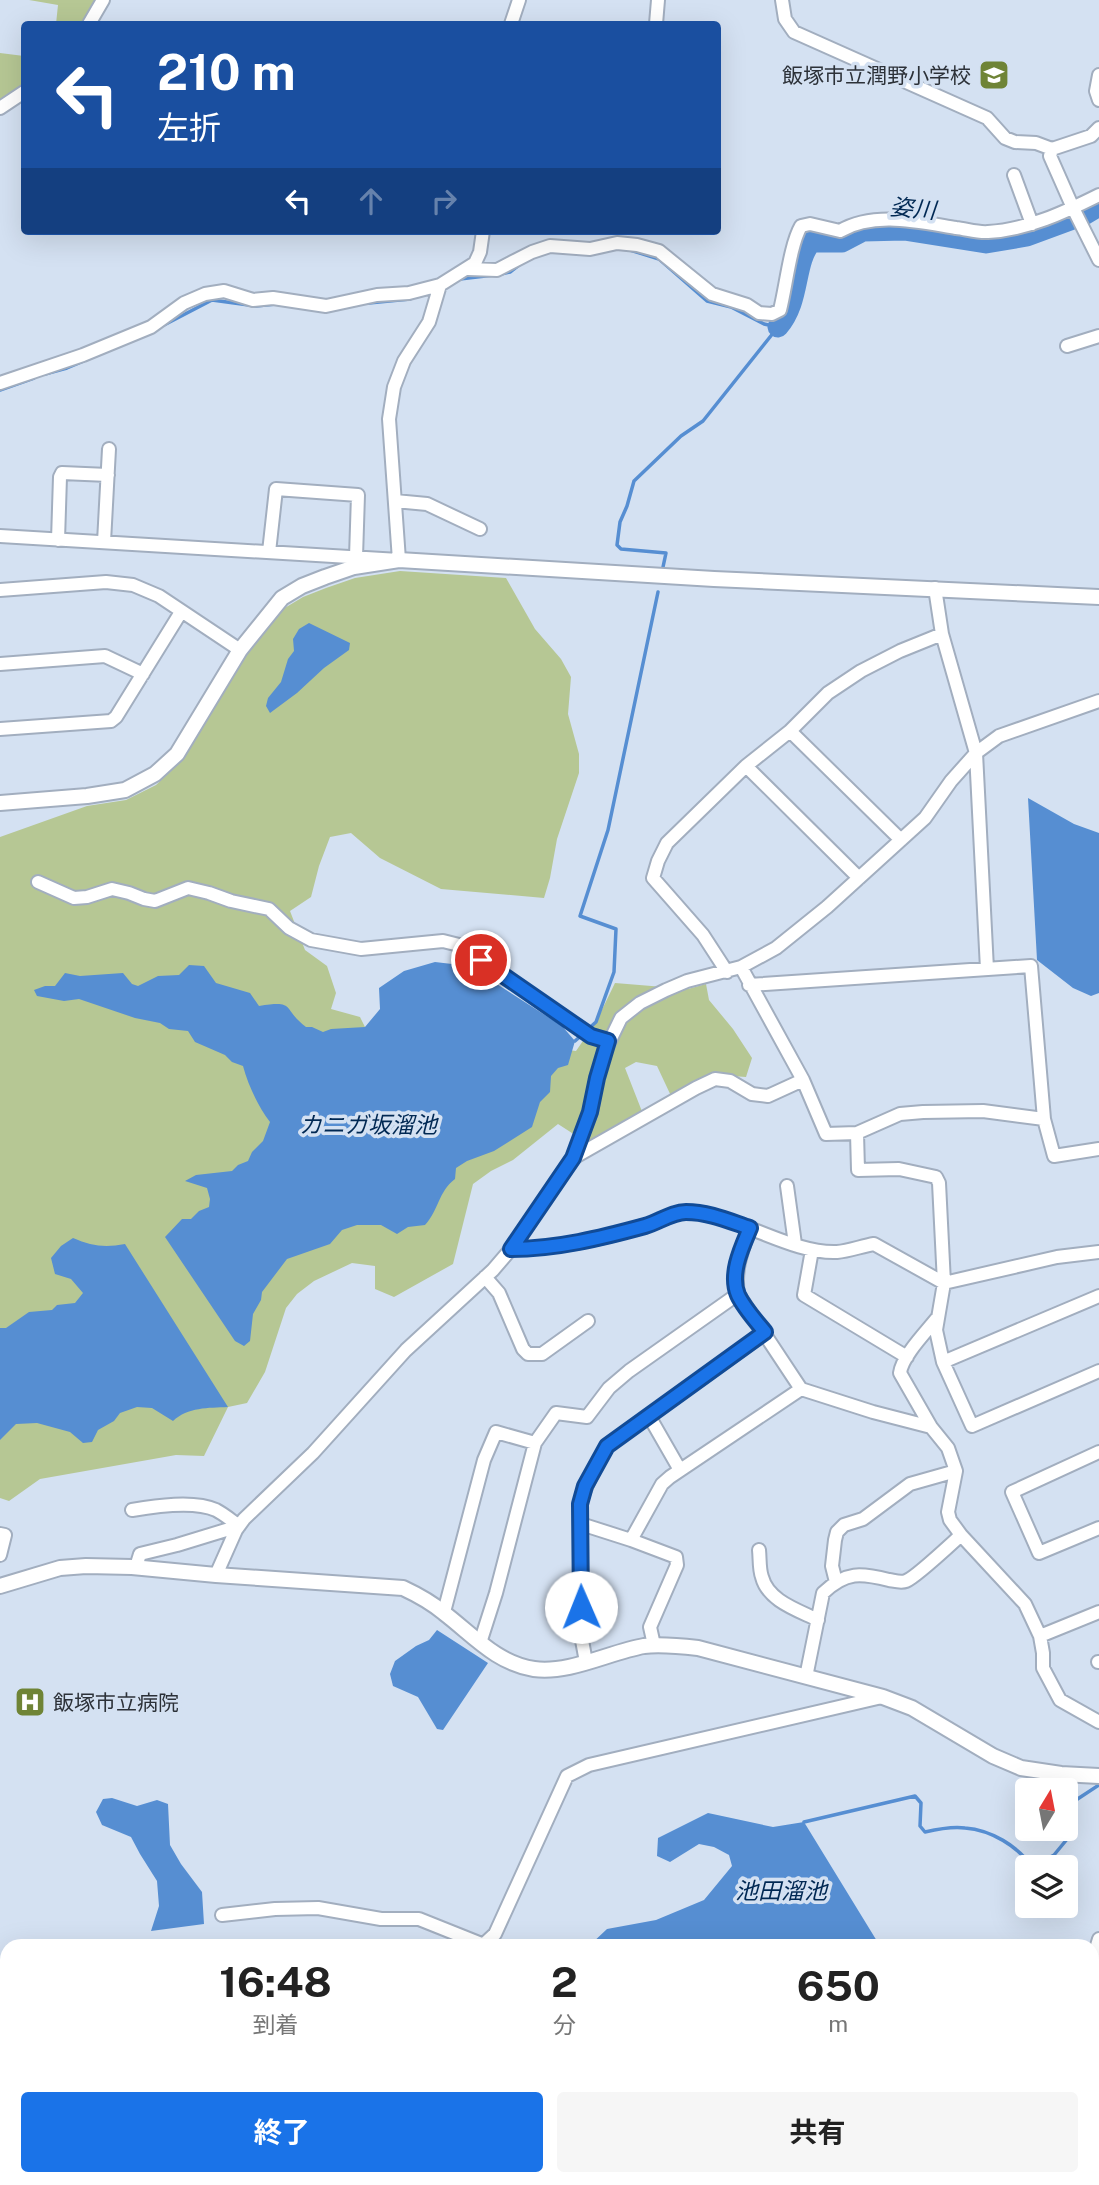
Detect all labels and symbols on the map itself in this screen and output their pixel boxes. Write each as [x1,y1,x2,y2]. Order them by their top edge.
school or university icon: 飯塚市立潤野小学校 [977,58,1011,92]
place label: 飯塚市立潤野小学校 [782,63,971,88]
water label: 姿川 [889,193,940,224]
pin [451,930,511,990]
water label: カニガ坂溜池 [299,1111,439,1138]
position arrow [544,1570,618,1644]
hospital icon: 飯塚市立病院 [13,1685,47,1719]
place label: 飯塚市立病院 [53,1690,179,1715]
north arrow [1015,1778,1078,1841]
water label: 池田溜池 [735,1877,829,1904]

